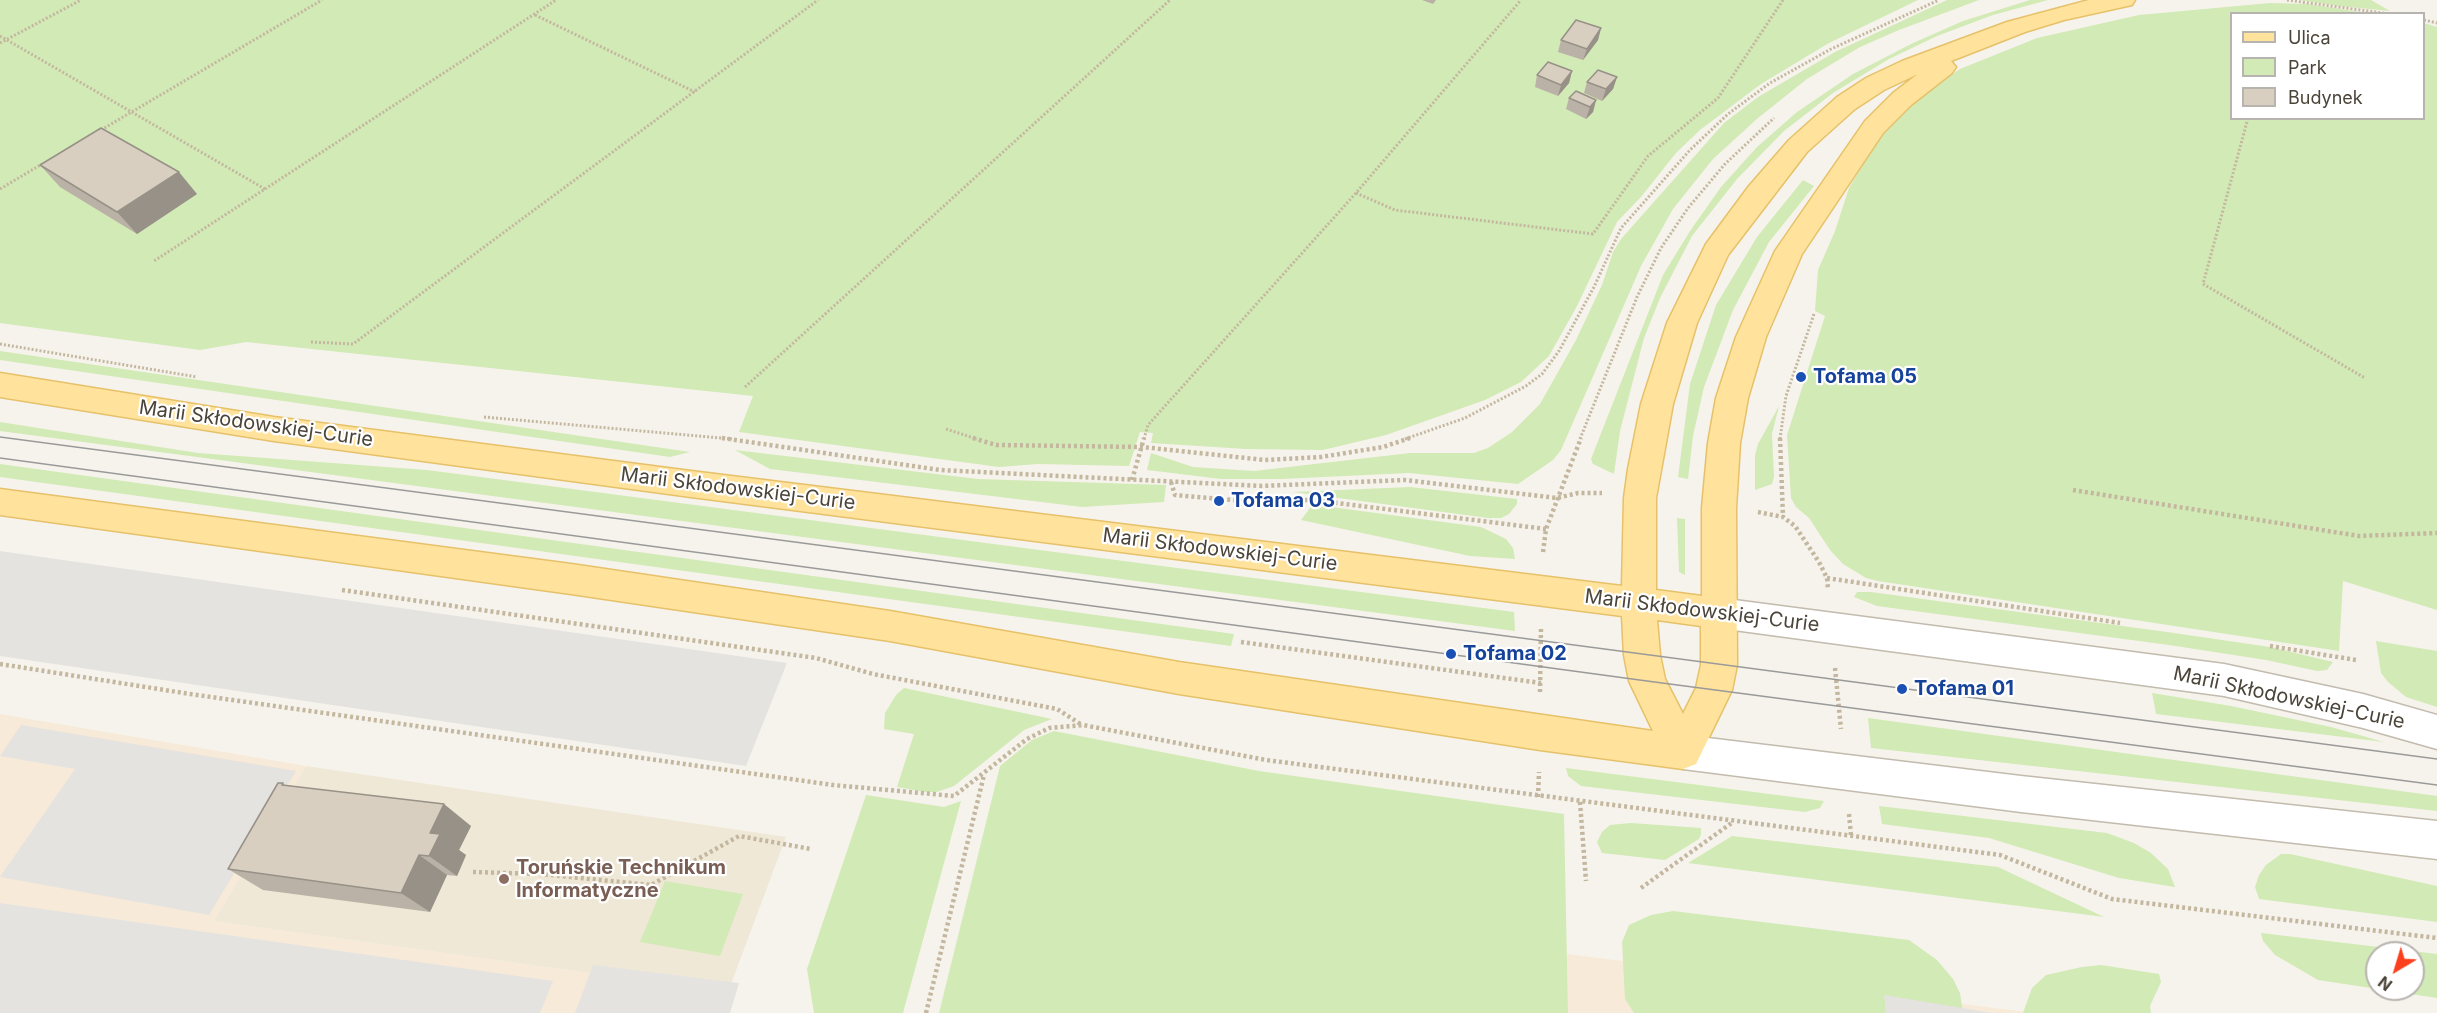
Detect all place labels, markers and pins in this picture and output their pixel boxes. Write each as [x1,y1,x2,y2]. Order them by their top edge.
place label: Tofama 05 [1813,365,1917,389]
marker: Tofama 05 [1794,370,1808,384]
place label: Tofama 03 [1231,489,1335,513]
marker: Tofama 03 [1212,494,1226,508]
place label: Tofama 02 [1463,642,1567,666]
marker: Tofama 02 [1444,647,1458,661]
place label: Tofama 01 [1914,677,2014,701]
marker: Tofama 01 [1895,682,1909,696]
place label: Toruńskie Technikum Informatyczne [516,856,726,903]
marker: Toruńskie Technikum Informatyczne [497,872,511,886]

